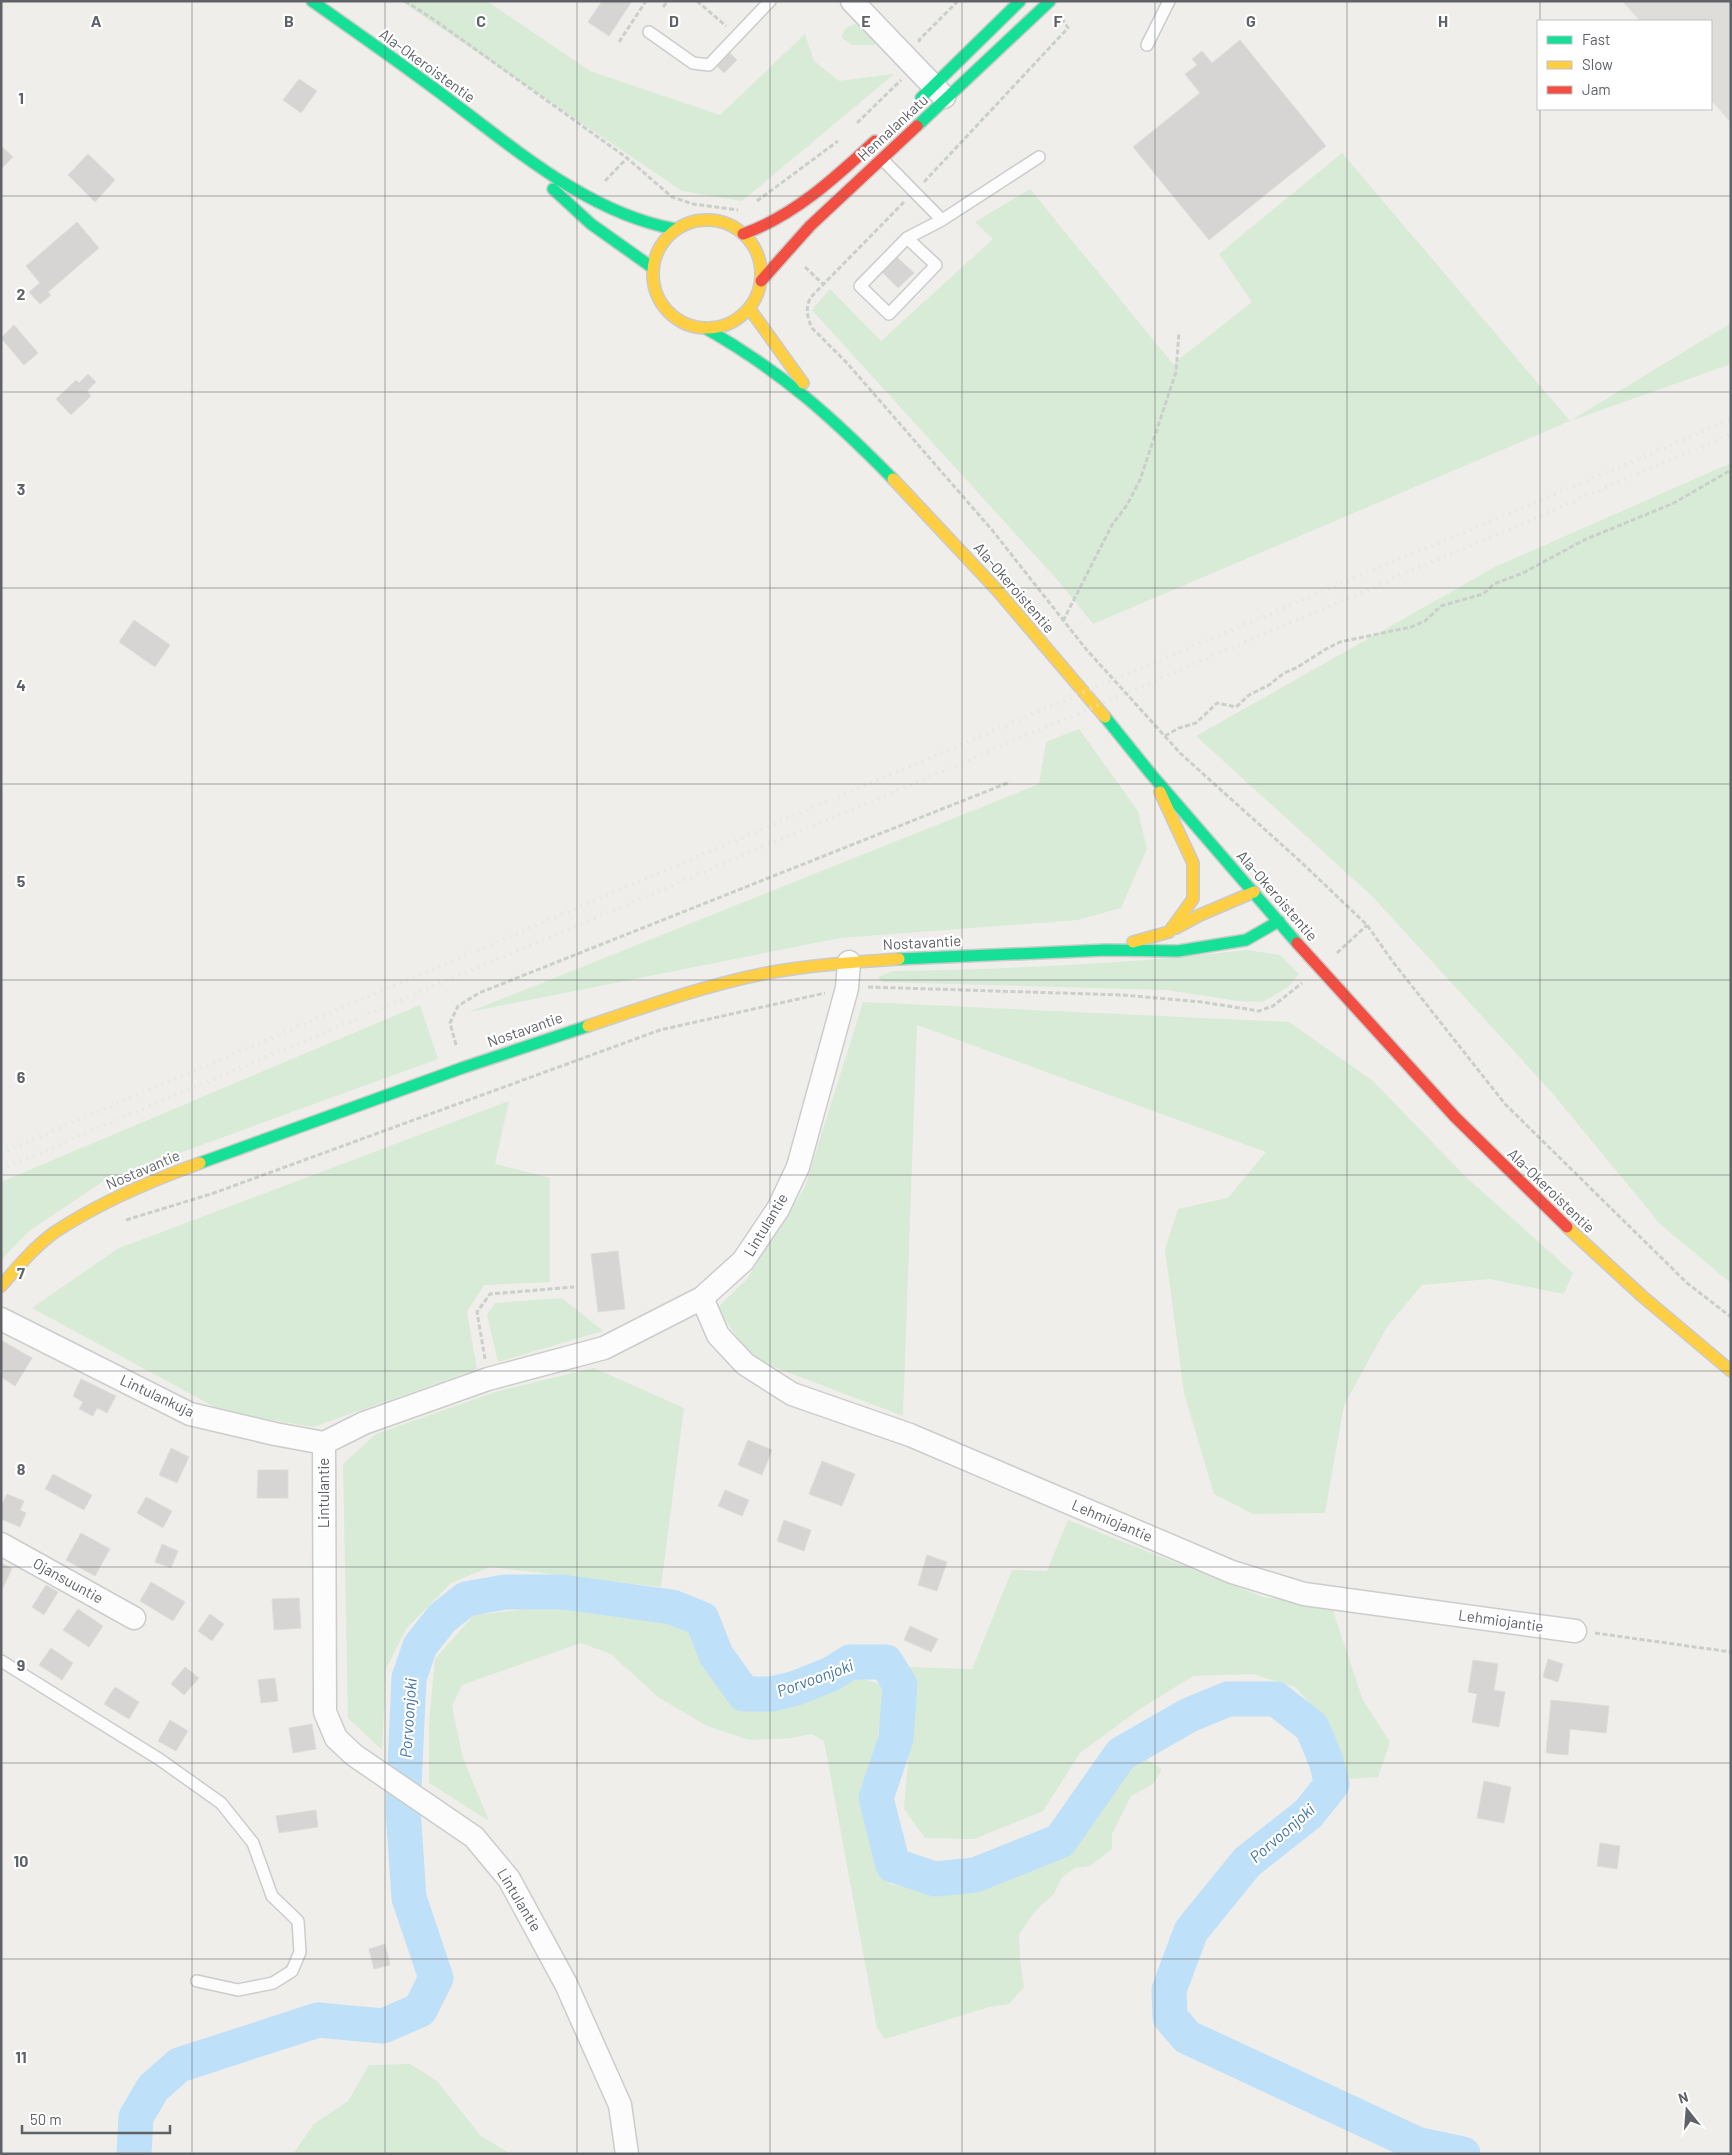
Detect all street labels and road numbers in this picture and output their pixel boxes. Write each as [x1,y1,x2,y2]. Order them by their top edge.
street label: Ala-Okeroistentie [376,24,479,106]
street label: Hennalankatu [854,90,931,164]
street label: Ala-Okeroistentie [971,538,1059,636]
street label: Ala-Okeroistentie [1234,846,1322,944]
street label: Nostavantie [882,931,962,953]
street label: Nostavantie [485,1008,565,1050]
street label: Ala-Okeroistentie [1504,1144,1599,1236]
street label: Nostavantie [103,1145,182,1193]
street label: Lintulantie [739,1190,791,1259]
street label: Lintulankuja [117,1370,197,1420]
street label: Lintulantie [314,1458,332,1528]
street label: Lehmiojantie [1069,1495,1155,1545]
street label: Ojansuuntie [30,1553,107,1607]
street label: Lehmiojantie [1457,1605,1545,1635]
street label: Lintulantie [494,1865,546,1934]

